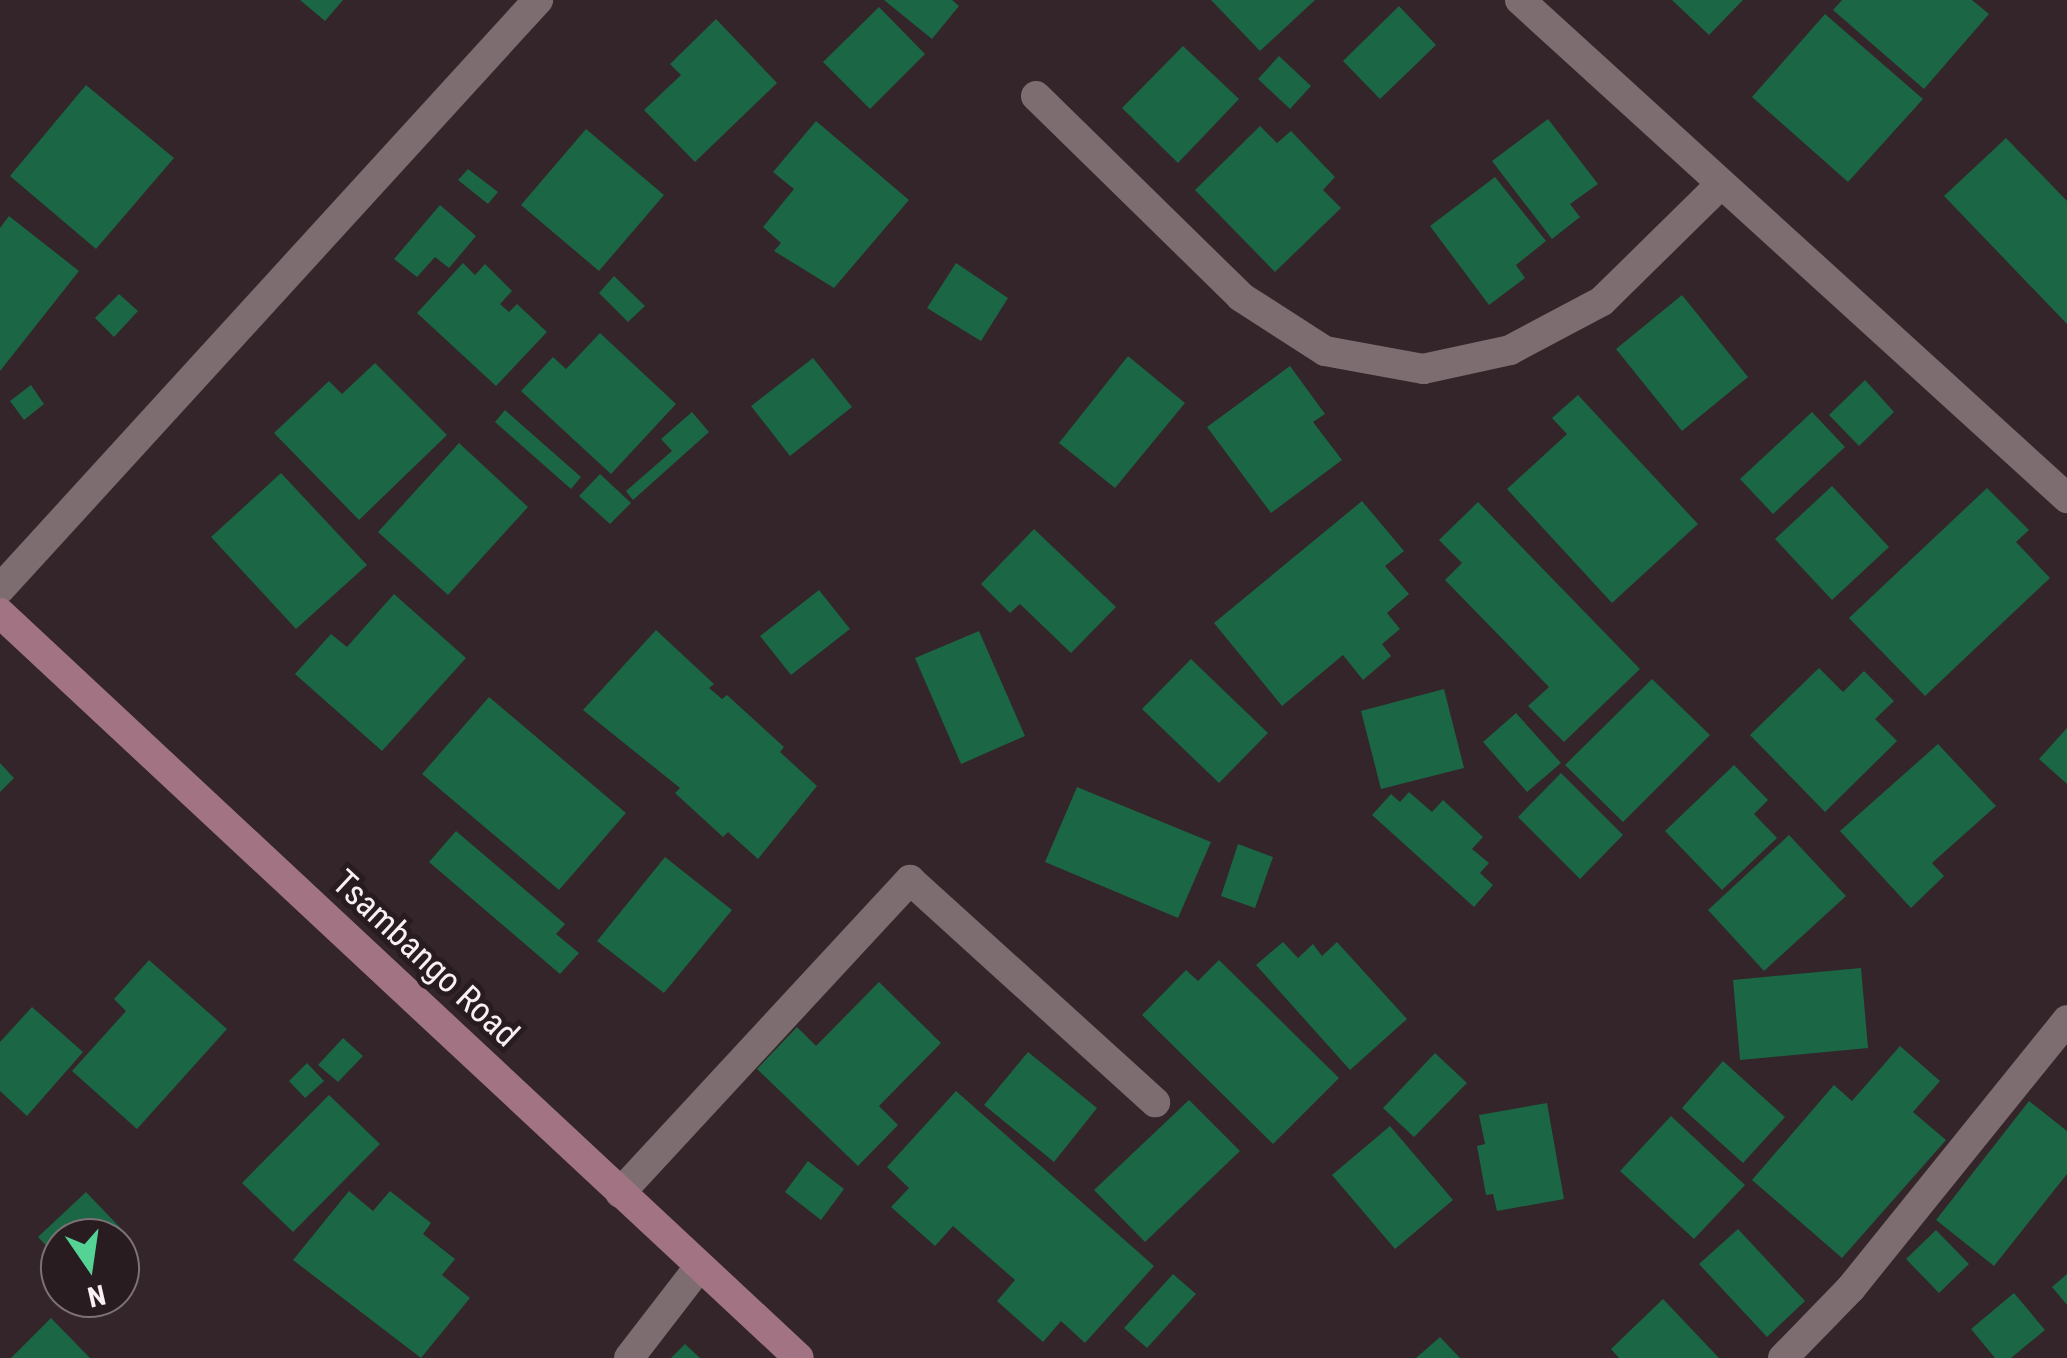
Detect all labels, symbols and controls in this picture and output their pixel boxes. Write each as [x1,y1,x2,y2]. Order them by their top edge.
street label: Tsambango Road [323,862,527,1056]
north arrow [40,1218,140,1318]
text: N [84,1278,108,1314]

